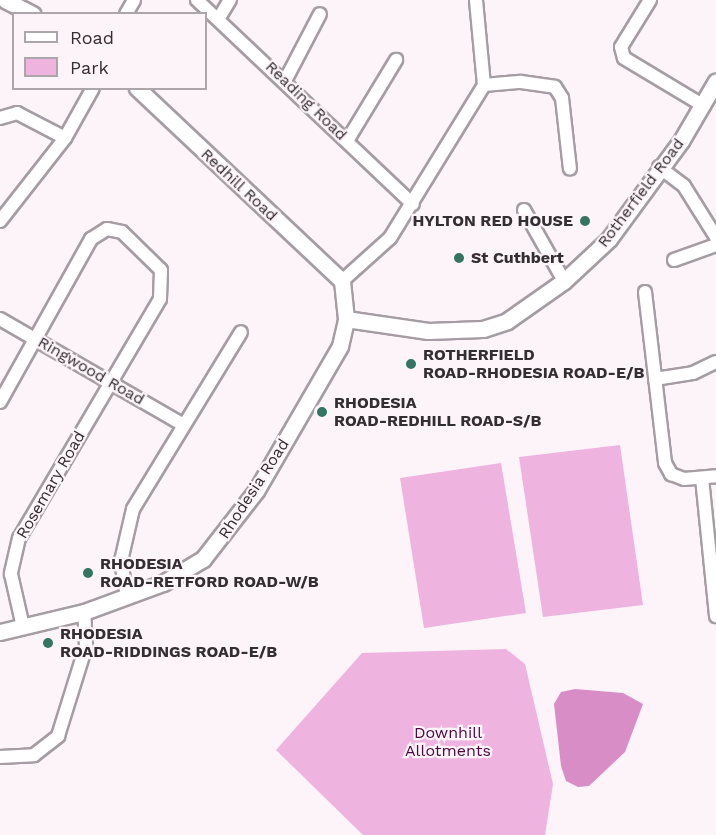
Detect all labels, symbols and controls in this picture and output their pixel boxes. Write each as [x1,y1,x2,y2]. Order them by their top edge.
legend [12,12,207,90]
text: Road [70,27,114,48]
text: Park [70,57,109,78]
street label: Reading Road [261,57,351,145]
street label: Rotherfield Road [594,135,688,251]
street label: Redhill Road [197,145,281,225]
place label: HYLTON RED HOUSE [412,211,573,231]
marker: HYLTON RED HOUSE [578,214,592,228]
place label: St Cuthbert [471,248,564,268]
marker: St Cuthbert [452,251,466,265]
street label: Ringwood Road [34,333,148,409]
place label: ROTHERFIELD ROAD-RHODESIA ROAD-E/B [423,345,645,383]
marker: ROTHERFIELD ROAD-RHODESIA ROAD-E/B [404,357,418,371]
place label: RHODESIA ROAD-REDHILL ROAD-S/B [334,393,542,431]
marker: RHODESIA ROAD-REDHILL ROAD-S/B [315,405,329,419]
street label: Rosemary Road [12,428,90,542]
street label: Rhodesia Road [214,435,294,543]
place label: RHODESIA ROAD-RETFORD ROAD-W/B [100,554,319,592]
marker: RHODESIA ROAD-RETFORD ROAD-W/B [81,566,95,580]
place label: RHODESIA ROAD-RIDDINGS ROAD-E/B [60,624,277,662]
marker: RHODESIA ROAD-RIDDINGS ROAD-E/B [41,636,55,650]
park label: Downhill Allotments [405,723,491,761]

